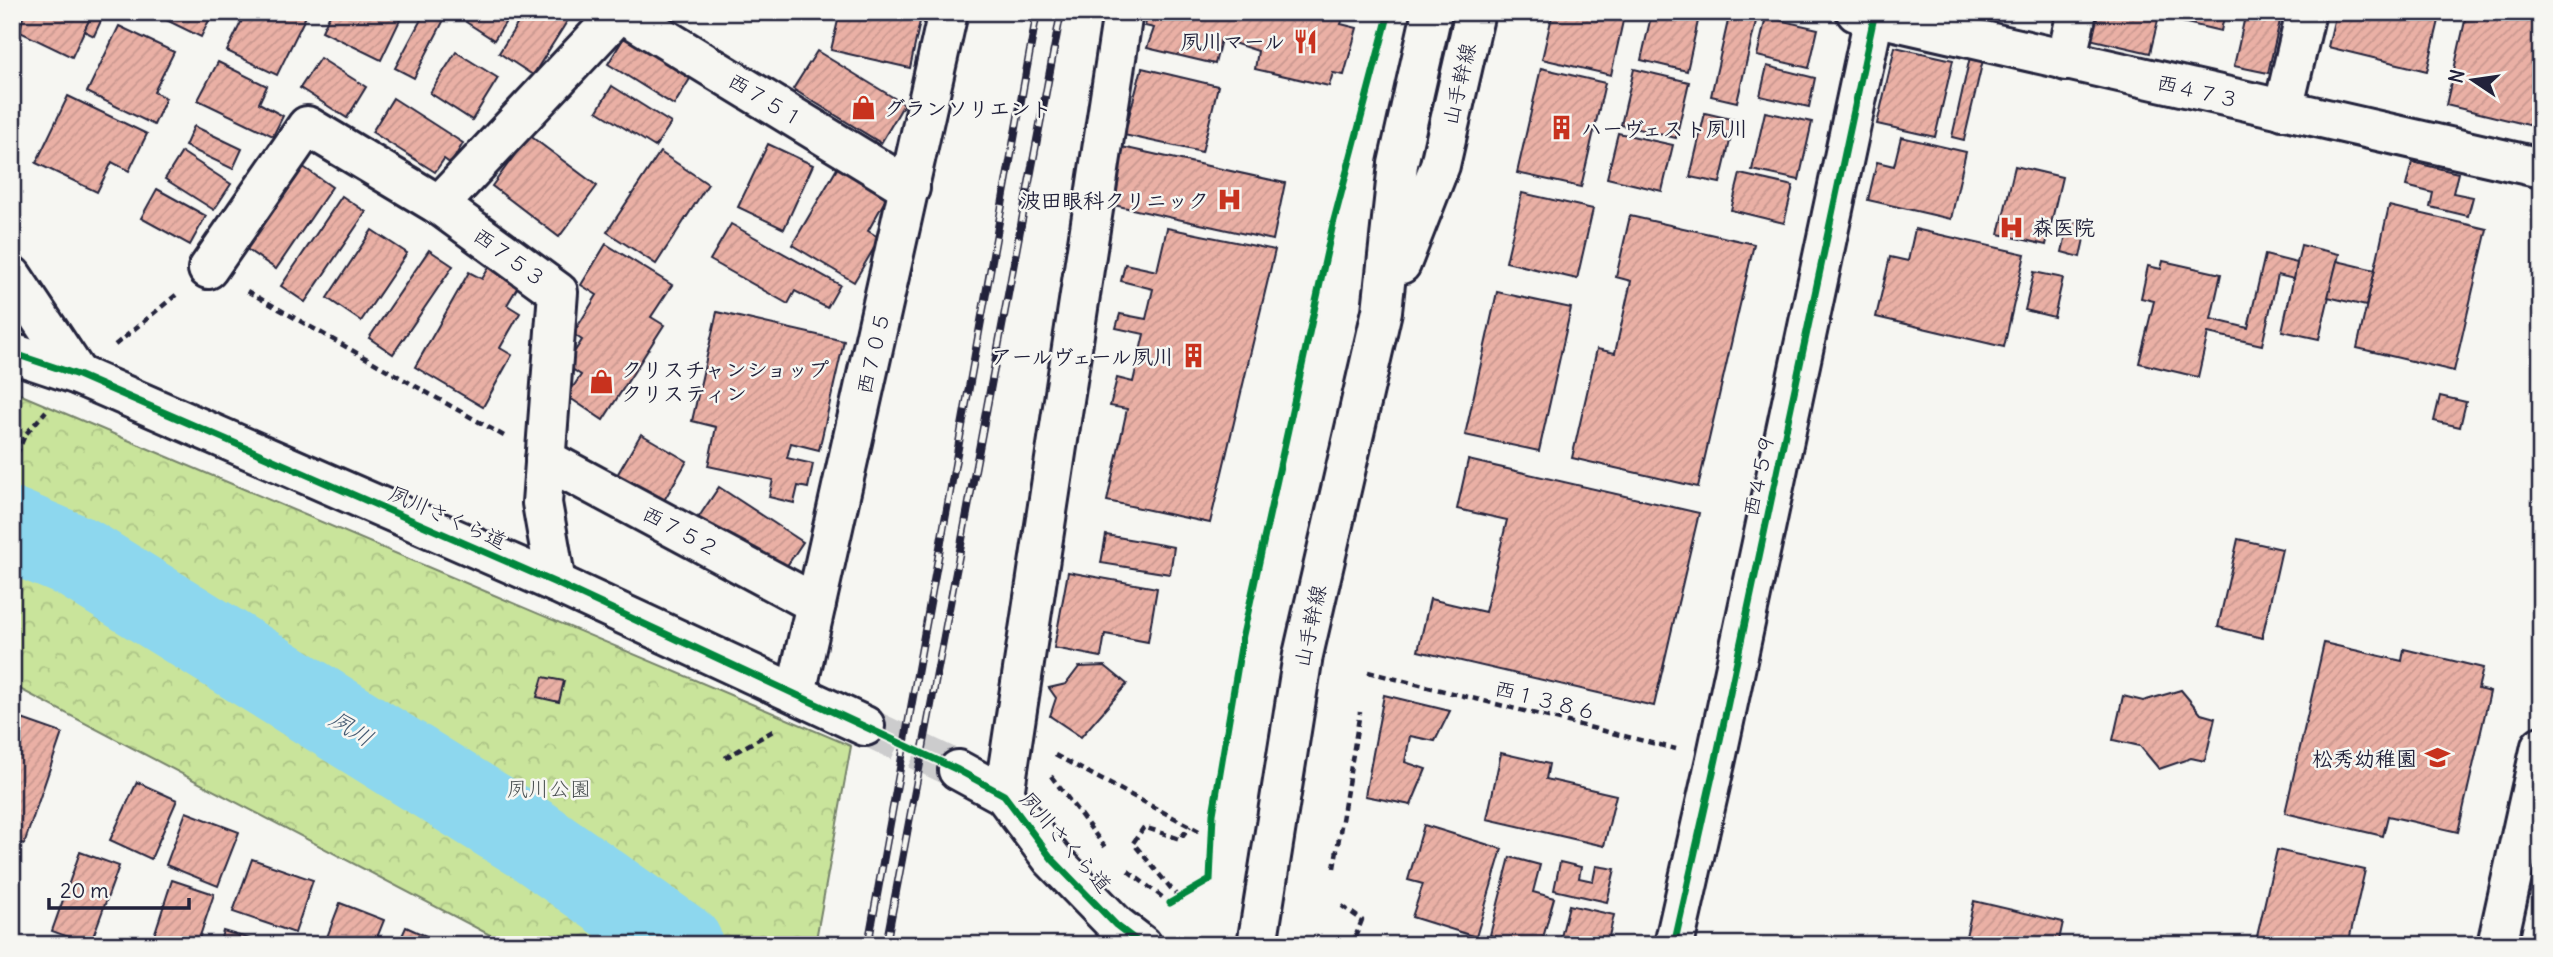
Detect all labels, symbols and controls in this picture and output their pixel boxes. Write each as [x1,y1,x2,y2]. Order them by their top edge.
restaurant icon: 夙川マール [1291,27,1319,55]
place label: 夙川マール [1181,28,1285,55]
street label: 山手幹線 [1436,40,1482,128]
north arrow [2438,46,2508,116]
street label: 西７５１ [723,67,809,133]
text: N [2443,67,2470,85]
street label: 西４７３ [2154,68,2242,114]
shop icon: グランソリエント [850,94,878,122]
place label: グランソリエント [884,95,1052,122]
building icon: ハーヴェスト夙川 [1547,114,1575,142]
place label: ハーヴェスト夙川 [1581,115,1748,142]
hospital icon: 波田眼科クリニック [1215,186,1243,214]
place label: 波田眼科クリニック [1020,187,1209,214]
hospital icon: 森医院 [1998,213,2026,241]
place label: 森医院 [2032,214,2095,241]
street label: 西７５３ [468,221,552,293]
street label: 西７０５ [850,309,896,397]
building icon: アールヴェール夙川 [1180,342,1208,370]
place label: アールヴェール夙川 [991,343,1174,370]
place label: クリスチャンショップ クリスティン [621,356,829,407]
shop icon: クリスチャンショップ クリスティン [587,367,615,395]
street label: 西４５９ [1737,431,1781,519]
street label: 夙川さくら道 [385,479,511,555]
street label: 西７５２ [638,499,724,563]
street label: 山手幹線 [1288,582,1332,670]
street label: 西１３８６ [1492,674,1600,726]
water label: 夙川 [325,704,379,752]
school or university icon: 松秀幼稚園 [2423,744,2451,772]
place label: 松秀幼稚園 [2312,745,2417,772]
park label: 夙川公園 [507,775,591,802]
street label: 夙川さくら道 [1014,786,1118,898]
scale bar [49,866,189,910]
text: 20 m [60,877,109,904]

